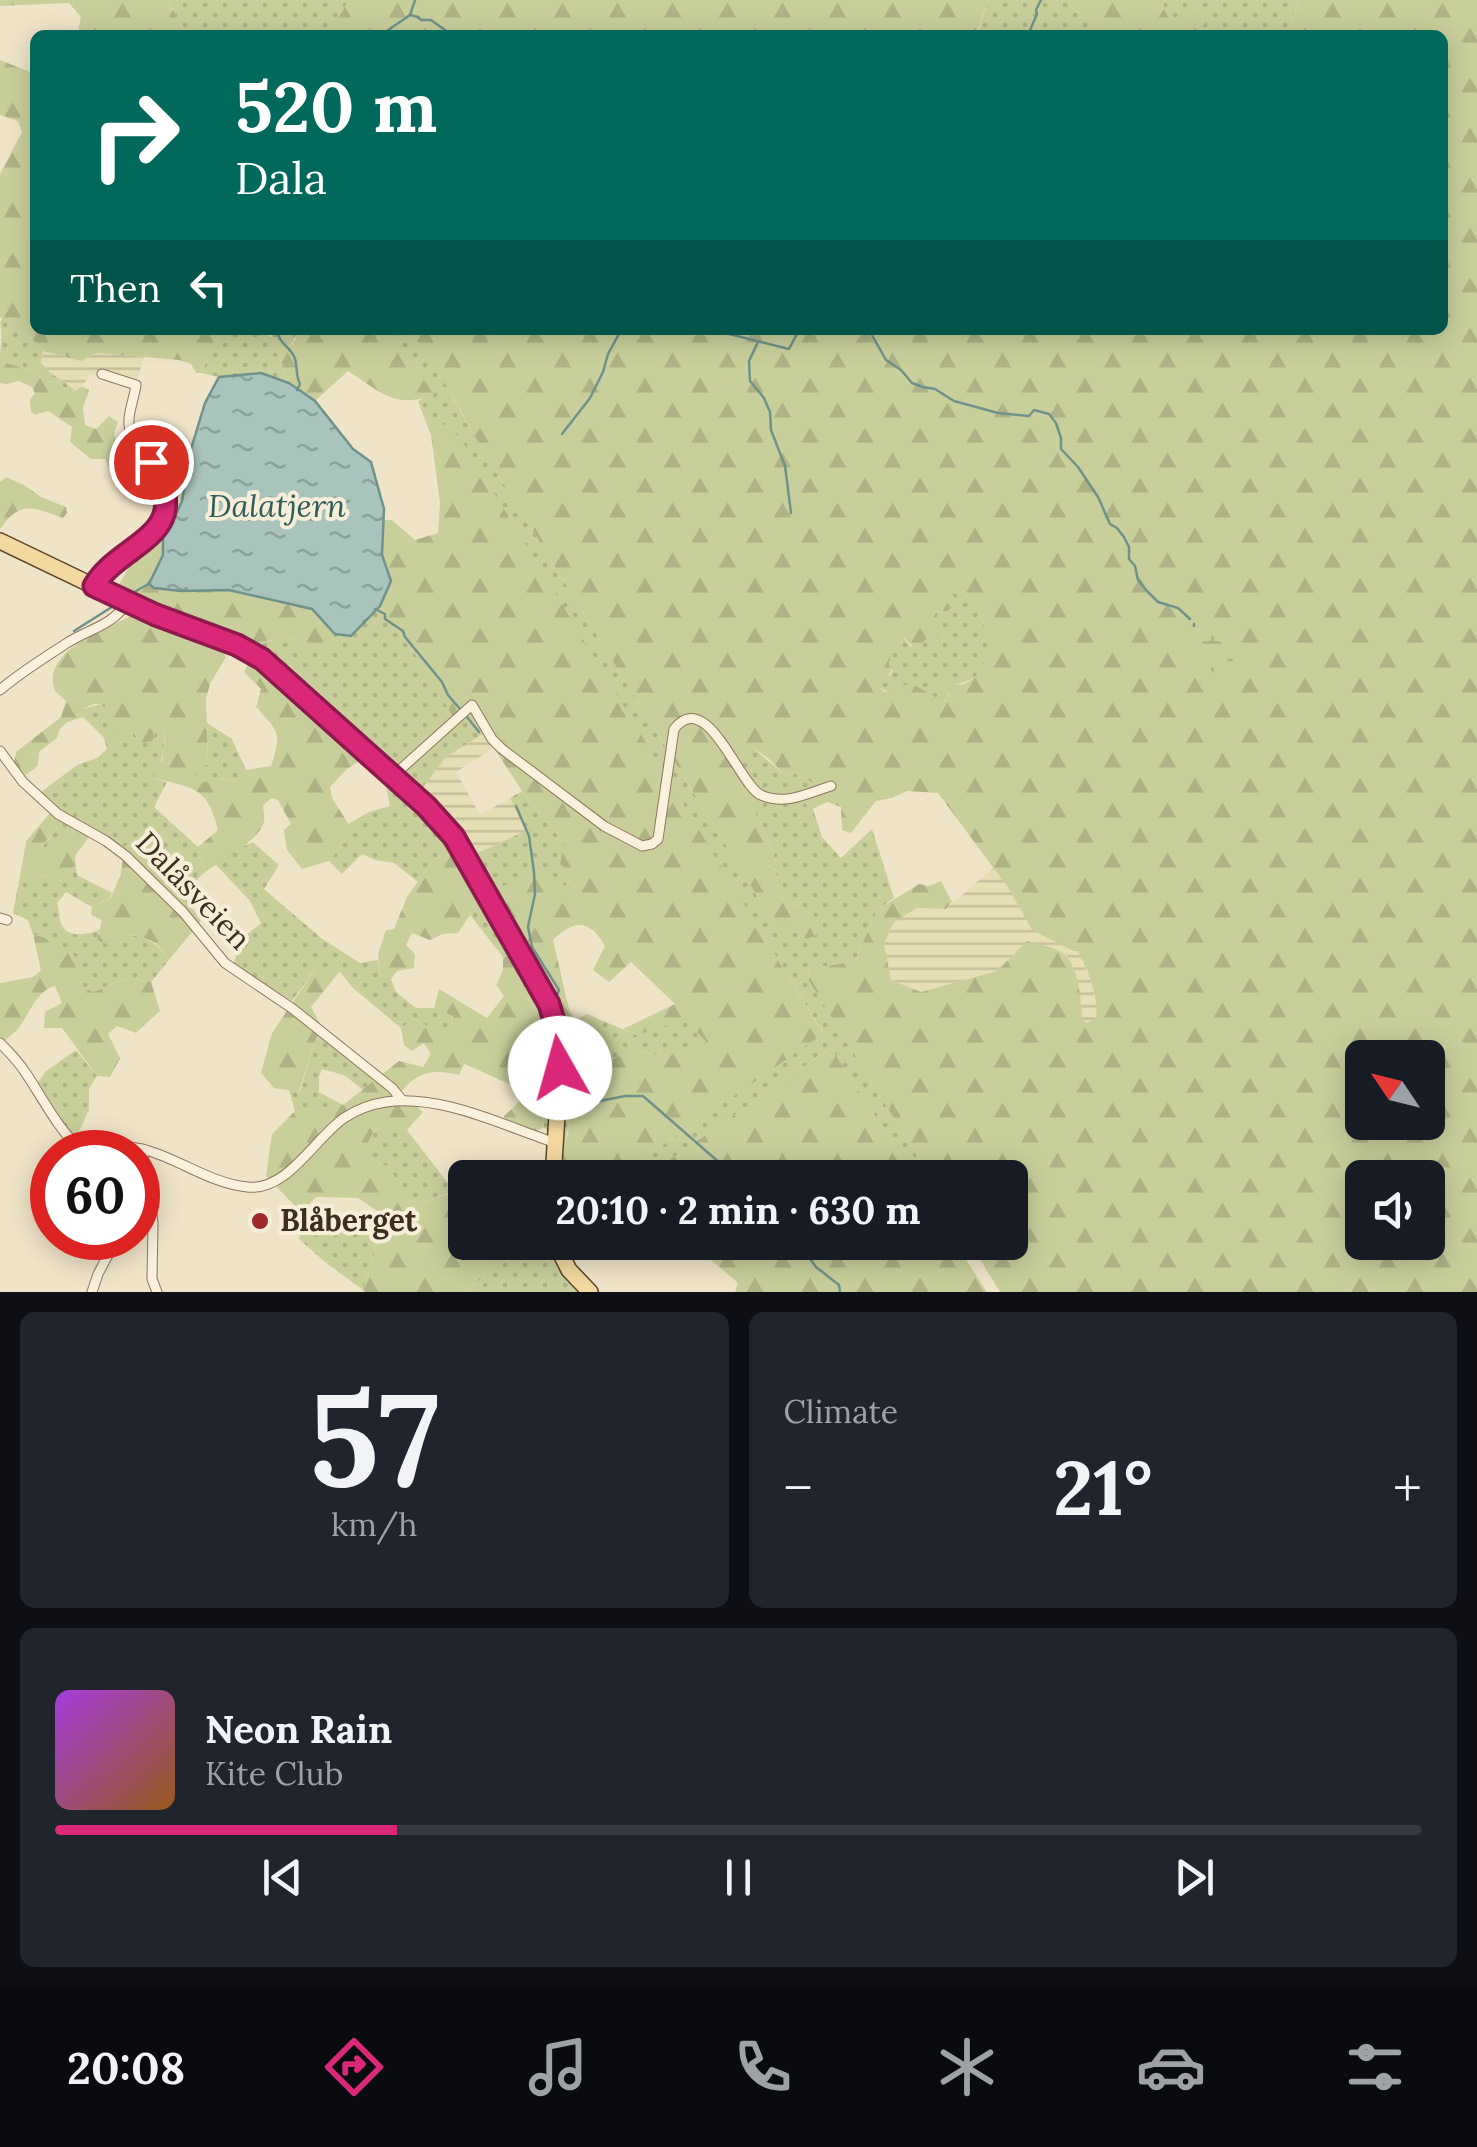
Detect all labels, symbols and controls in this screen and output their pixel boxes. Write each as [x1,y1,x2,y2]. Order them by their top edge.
text: 520 m [235,62,437,151]
icon: right [70,70,200,200]
text: Dala [235,149,327,206]
icon: left [181,260,236,315]
text: Then [70,264,161,312]
pin [109,420,194,505]
icon: arrive [124,435,179,490]
water label: Dalatjern [208,485,346,526]
street label: Dalåsveien [128,823,259,957]
position arrow [508,1016,612,1120]
north arrow [1345,1040,1445,1140]
map controls [1345,1040,1445,1260]
speed limit sign: 60 [30,1130,160,1260]
button: sound [1345,1160,1445,1260]
text: 20:10 · 2 min · 630 m [556,1186,920,1234]
place label: Blåberget [280,1201,418,1240]
marker: Blåberget [249,1210,271,1232]
text: 57 [309,1355,440,1522]
text: Climate [784,1391,898,1432]
text: 21° [1053,1440,1152,1536]
text: − [784,1453,813,1523]
text: + [1393,1453,1422,1523]
text: km/h [331,1504,417,1545]
text: Neon Rain [205,1705,392,1753]
text: Kite Club [205,1753,343,1794]
icon: previous [255,1850,310,1905]
icon: pause [711,1850,766,1905]
icon: next [1167,1850,1222,1905]
icon: directions [319,2032,389,2102]
icon: music [523,2032,593,2102]
icon: phone [728,2032,798,2102]
icon: climate [932,2032,1002,2102]
icon: car [1136,2032,1206,2102]
icon: filters [1340,2032,1410,2102]
text: 20:08 [67,2039,185,2096]

